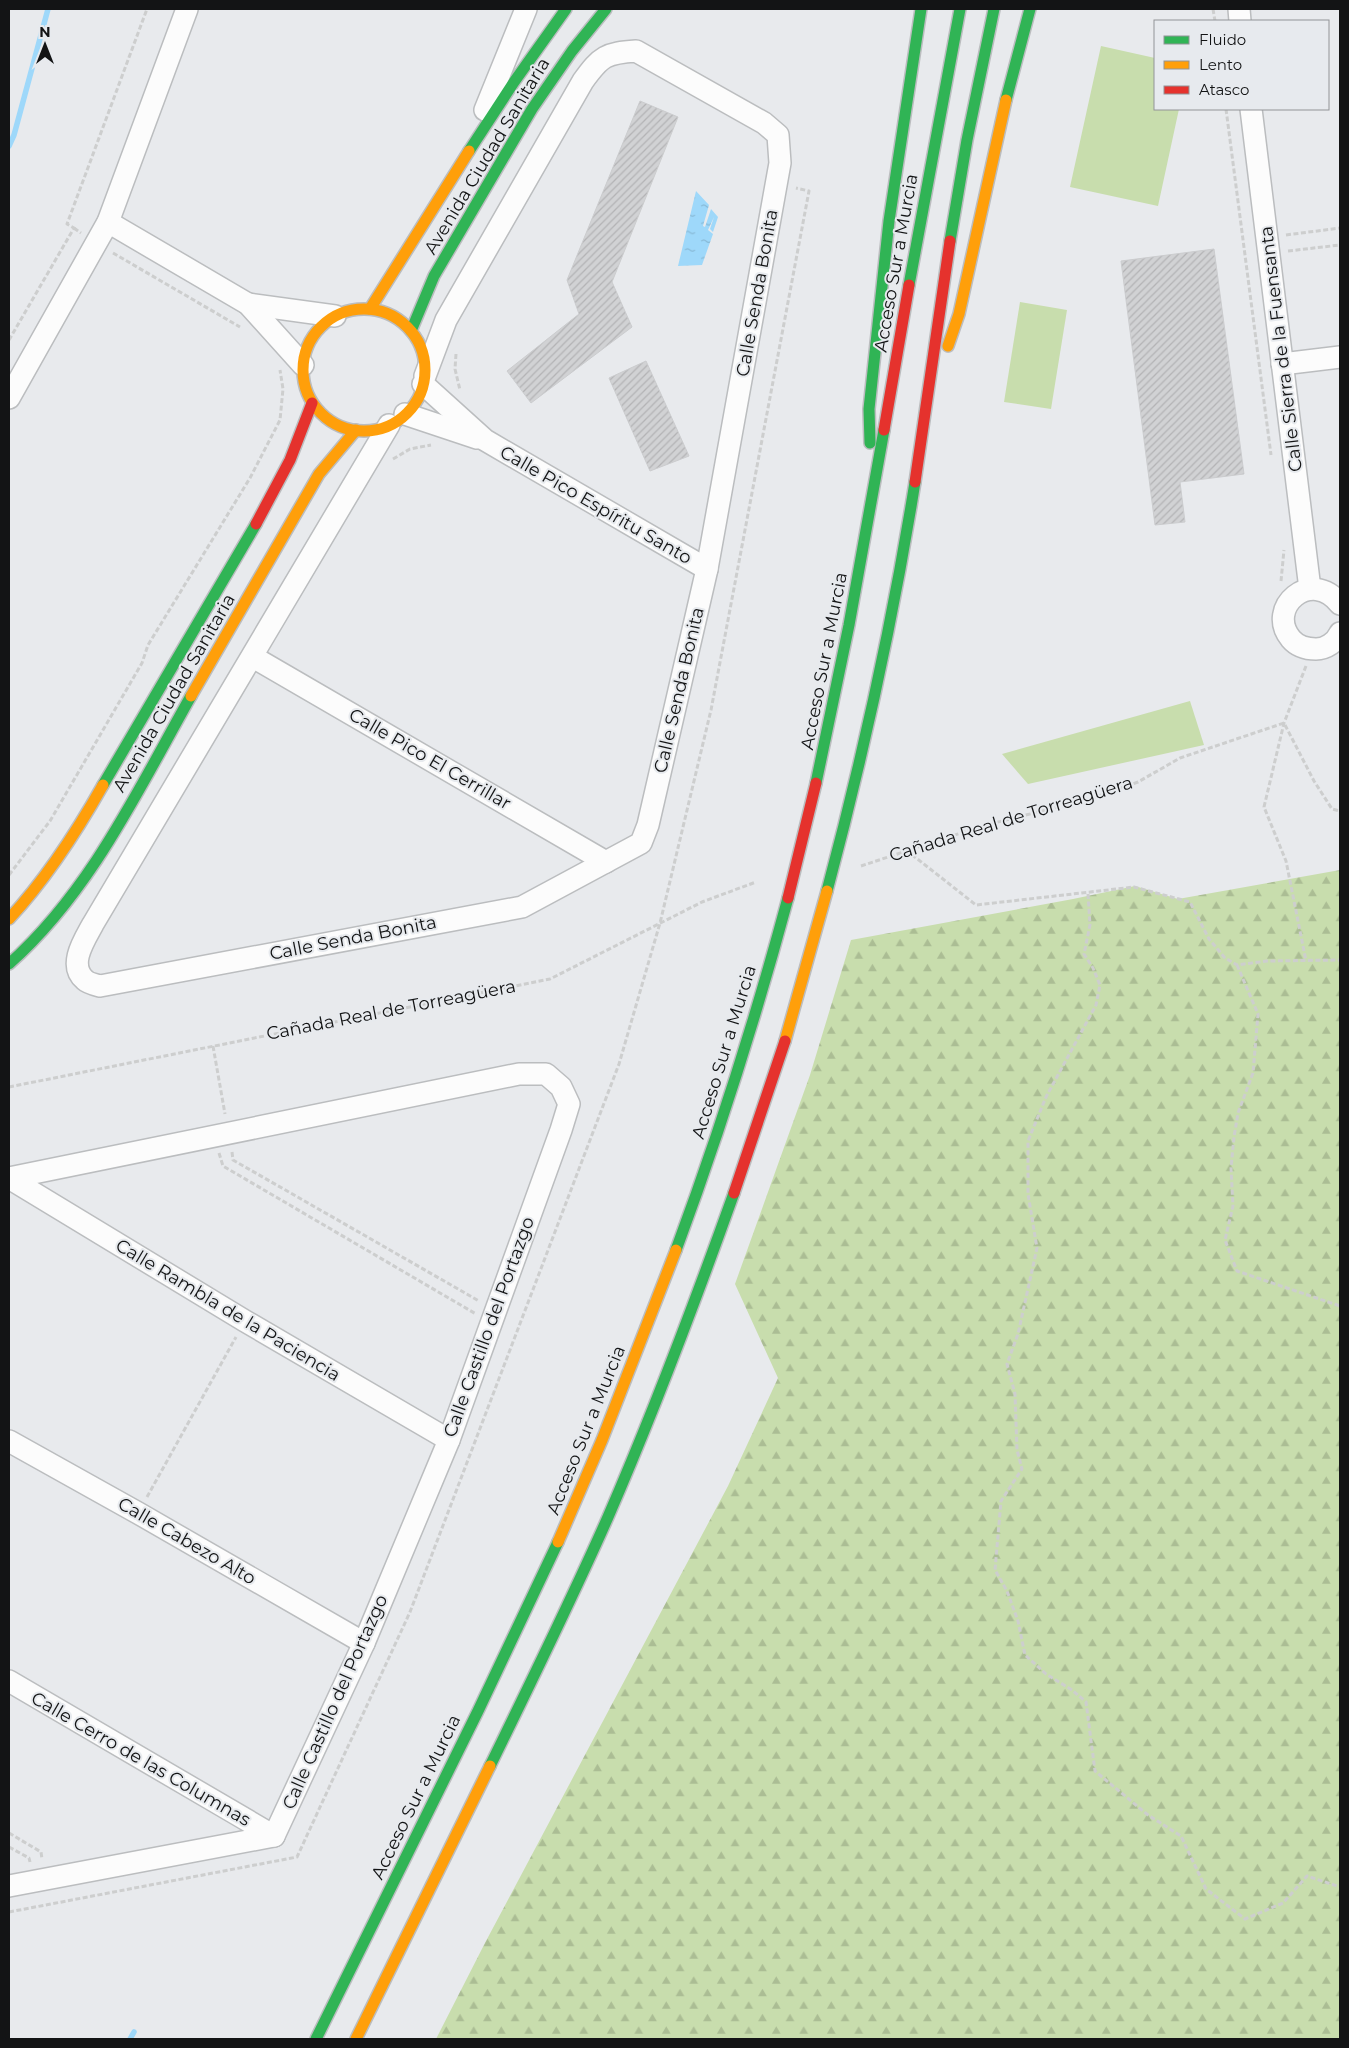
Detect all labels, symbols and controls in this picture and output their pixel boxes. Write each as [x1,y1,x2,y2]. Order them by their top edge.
north arrow [20,20,70,70]
legend [1154,20,1329,110]
text: N [39,23,51,41]
text: Fluido [1199,30,1246,49]
street label: Avenida Ciudad Sanitaria [420,54,554,258]
text: Lento [1199,55,1242,74]
text: Atasco [1199,80,1249,99]
street label: Acceso Sur a Murcia [869,172,923,354]
street label: Calle Senda Bonita [731,208,783,378]
street label: Calle Sierra de la Fuensanta [1255,225,1307,473]
street label: Calle Pico Espíritu Santo [496,441,696,569]
street label: Acceso Sur a Murcia [796,570,852,752]
street label: Avenida Ciudad Sanitaria [108,590,240,796]
street label: Calle Senda Bonita [649,605,709,775]
street label: Calle Pico El Cerrillar [345,704,515,814]
street label: Cañada Real de Torreagüera [887,771,1135,867]
street label: Calle Senda Bonita [268,911,438,965]
street label: Acceso Sur a Murcia [687,962,761,1142]
street label: Cañada Real de Torreagüera [264,975,518,1045]
street label: Calle Castillo del Portazgo [439,1214,539,1440]
street label: Calle Rambla de la Paciencia [112,1234,344,1386]
street label: Acceso Sur a Murcia [542,1342,630,1518]
street label: Calle Cabezo Alto [114,1493,260,1589]
street label: Calle Castillo del Portazgo [278,1591,392,1813]
street label: Calle Cerro de las Columnas [27,1687,255,1831]
street label: Acceso Sur a Murcia [367,1711,465,1883]

